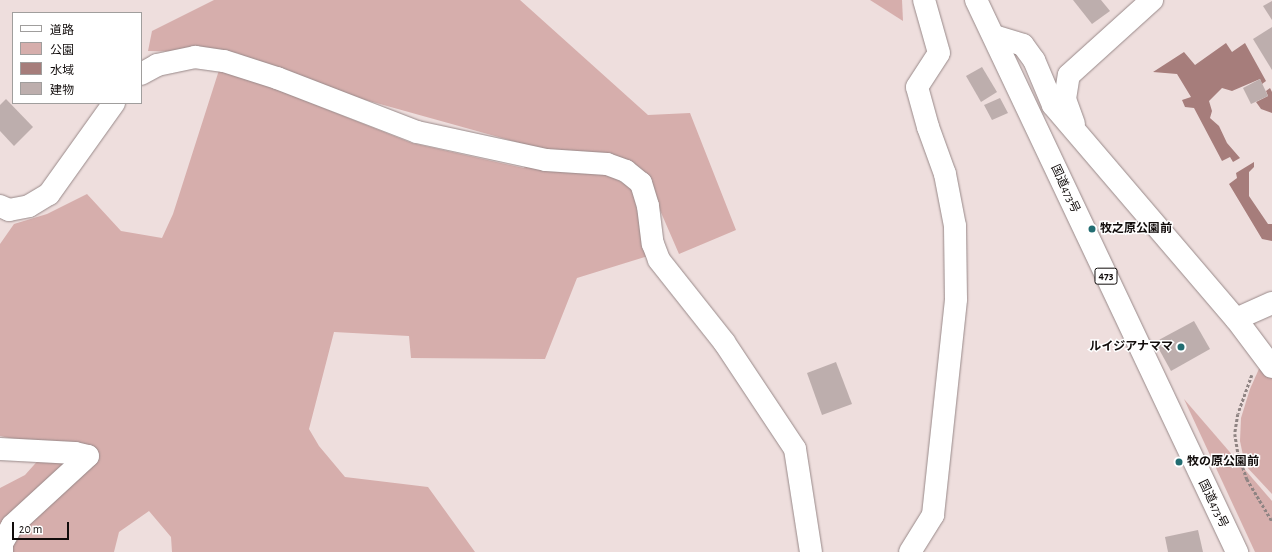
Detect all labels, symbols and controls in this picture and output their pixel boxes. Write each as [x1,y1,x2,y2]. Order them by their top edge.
legend [12,12,142,104]
text: 道路 [50,24,74,36]
text: 公園 [50,44,74,56]
text: 水域 [50,64,74,76]
text: 建物 [50,84,74,96]
street label: 国道473号 [1048,163,1082,215]
place label: 牧之原公園前 [1100,222,1172,236]
marker: 牧之原公園前 [1087,224,1097,234]
road number: 473 [1094,267,1118,285]
place label: ルイジアナママ [1089,340,1173,354]
marker: ルイジアナママ [1176,342,1186,352]
place label: 牧の原公園前 [1187,455,1259,469]
marker: 牧の原公園前 [1174,457,1184,467]
street label: 国道473号 [1195,478,1231,530]
scale bar [14,514,71,540]
text: 20 m [19,523,42,535]

